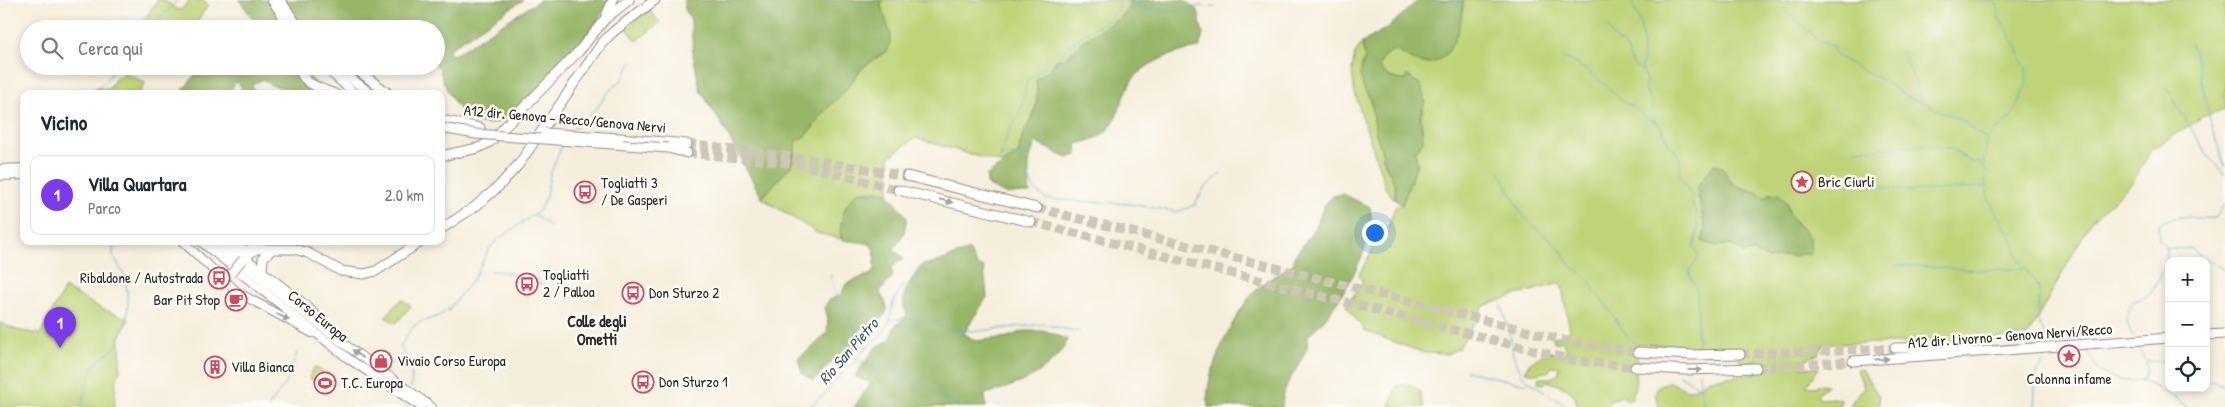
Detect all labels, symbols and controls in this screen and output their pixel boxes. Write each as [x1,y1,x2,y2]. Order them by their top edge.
search box [20,20,445,75]
icon: search [38,34,66,62]
text: Cerca qui [78,35,143,61]
street label: A12 dir. Genova - Recco/Genova Nervi [463,99,667,138]
text: Vicino [40,108,87,137]
place icon: Bric Ciurli [1790,170,1814,194]
text: Villa Quartara [88,171,187,197]
place label: Bric Ciurli [1818,171,1875,192]
place label: Togliatti 3 / De Gasperi [601,172,668,210]
bus stop icon: Togliatti 3 / De Gasperi [573,180,597,204]
text: 1 [54,184,60,206]
text: 2.0 km [385,184,424,206]
text: Parco [88,197,121,219]
one-way arrow [938,197,953,205]
your location [1362,220,1388,246]
map controls [2165,257,2210,392]
button: + [2165,257,2210,302]
place label: Togliatti 2 / Palloa [543,264,595,302]
bus stop icon: Ribaldone / Autostrada [207,266,231,290]
place label: Ribaldone / Autostrada [80,267,203,288]
bus stop icon: Togliatti 2 / Palloa [515,272,539,296]
bus stop icon: Don Sturzo 2 [621,281,645,305]
place label: Don Sturzo 2 [649,282,719,303]
street label: Corso Europa [284,285,353,347]
cafe icon: Bar Pit Stop [224,288,248,312]
place label: Bar Pit Stop [154,289,221,310]
button: − [2165,302,2210,347]
pin: 1 [44,307,76,348]
district label: Colle degli Ometti [567,310,627,350]
water label: Rio San Pietro [813,312,884,389]
one-way arrow [276,313,290,321]
street label: A12 dir. Livorno - Genova Nervi/Recco [1907,318,2113,353]
place icon: Colonna infame [2057,344,2081,368]
button: locate [2165,347,2210,392]
one-way arrow [352,348,365,359]
shop icon: Vivaio Corso Europa [369,349,393,373]
place label: Vivaio Corso Europa [397,350,506,371]
building icon: Villa Bianca [203,355,227,379]
one-way arrow [1875,355,1891,363]
place label: Villa Bianca [231,356,294,377]
one-way arrow [1687,366,1703,374]
place label: Colonna infame [2027,368,2111,389]
bus stop icon: Don Sturzo 1 [631,370,655,394]
sports icon: T.C. Europa [313,371,337,395]
place label: Don Sturzo 1 [659,371,728,392]
place label: T.C. Europa [341,372,403,393]

